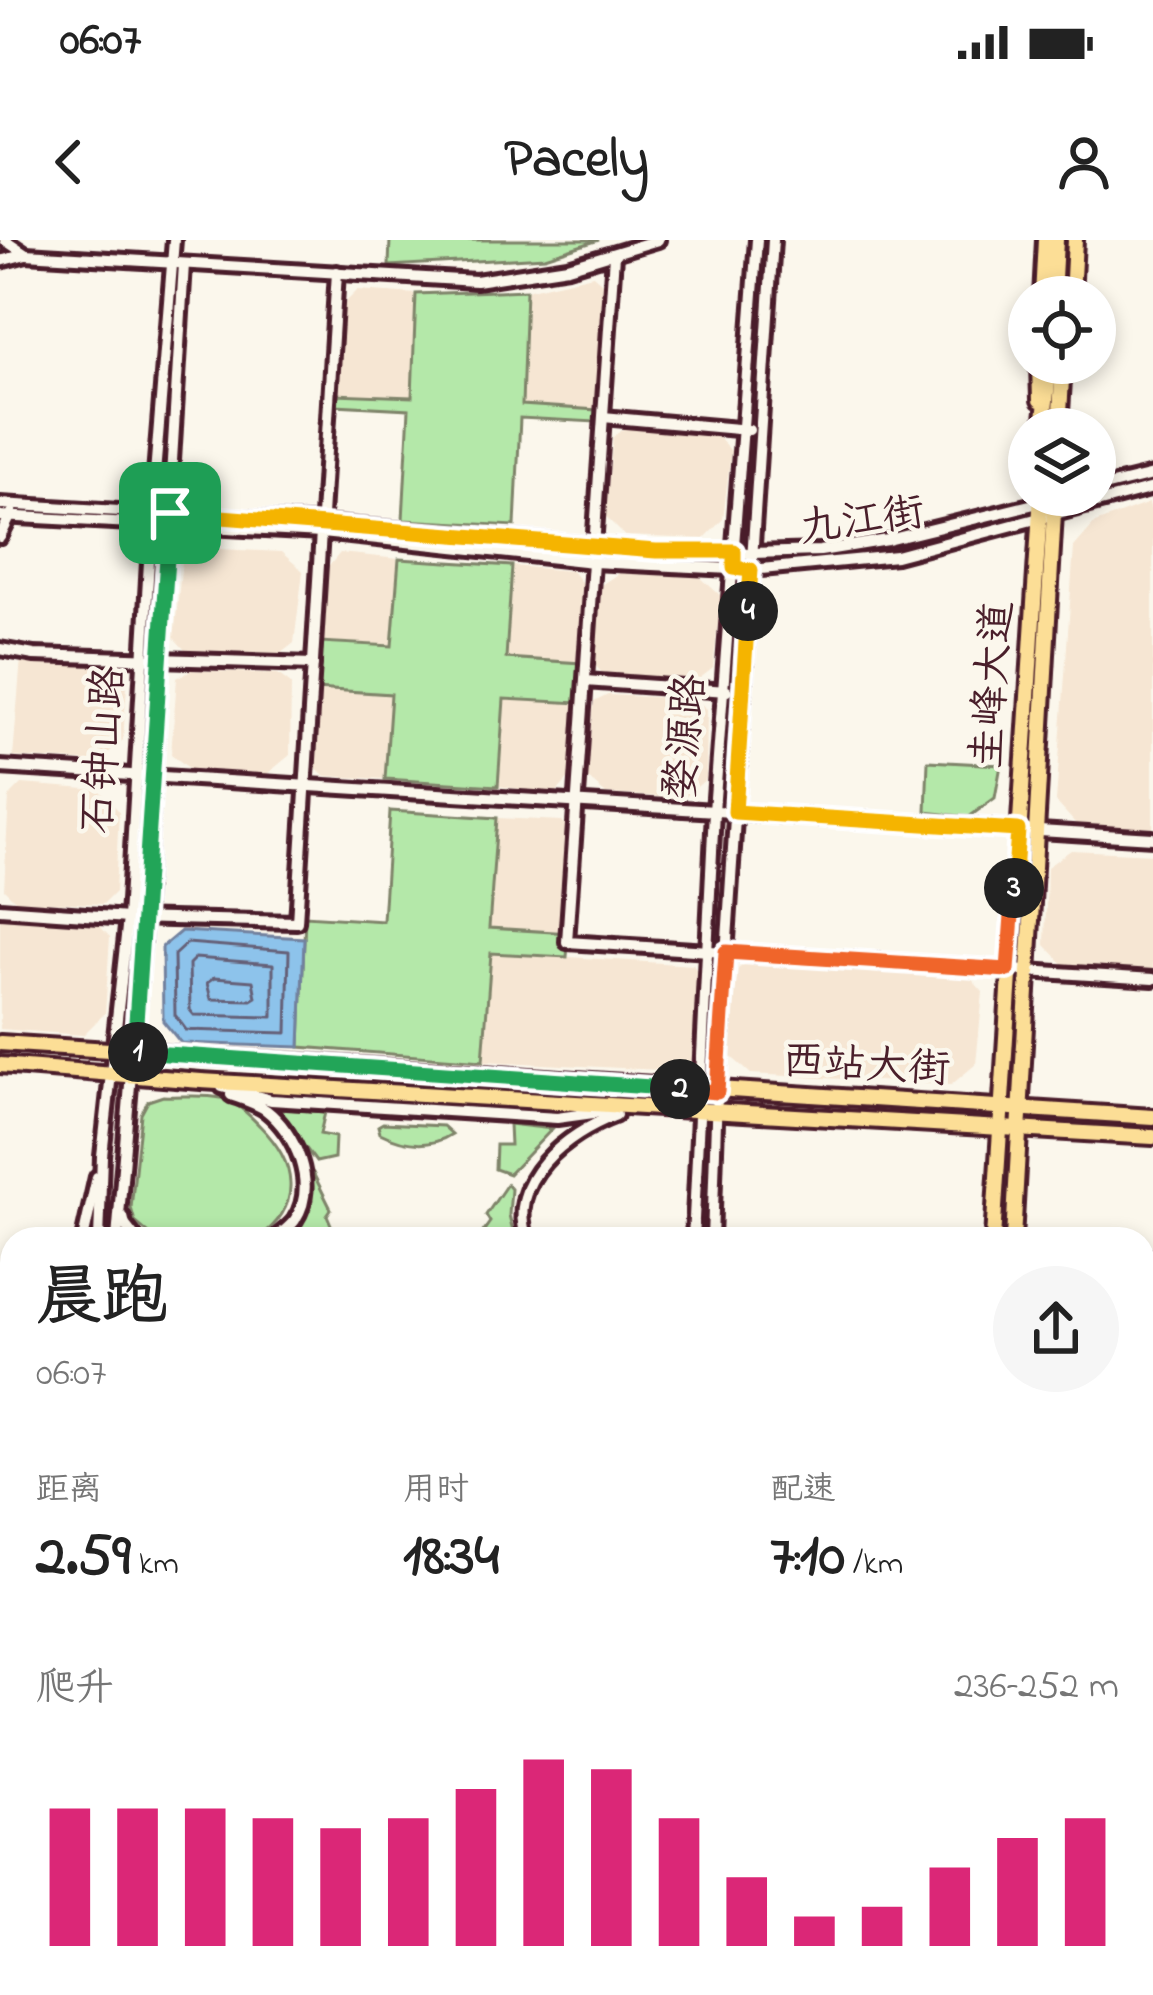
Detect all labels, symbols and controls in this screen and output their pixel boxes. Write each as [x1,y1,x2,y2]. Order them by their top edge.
text: 06:07 [60,9,141,75]
text: Pacely [504,123,649,201]
icon: back [36,129,102,195]
icon: person [1051,129,1117,195]
map controls [1008,276,1116,516]
button: locate [1008,276,1116,384]
button: layers [1008,408,1116,516]
pin [119,462,221,564]
icon: arrive [137,480,203,546]
street label: 九江街 [795,483,929,561]
pin: 4 [718,581,778,641]
text: 4 [741,587,755,635]
street label: 圭峰大道 [958,599,1030,771]
street label: 石钟山路 [69,664,141,836]
street label: 婺源路 [651,672,723,802]
pin: 3 [984,858,1044,918]
text: 3 [1007,864,1021,912]
pin: 1 [108,1022,168,1082]
text: 1 [133,1028,143,1076]
street label: 西站大街 [781,1032,951,1102]
pin: 2 [650,1059,710,1119]
text: 2 [672,1065,688,1113]
text: 晨跑 [36,1253,168,1349]
button: share [993,1266,1119,1392]
text: 06:07 [36,1346,106,1403]
text: 距离 [36,1467,102,1515]
text: 用时 [403,1467,469,1515]
text: 配速 [770,1467,836,1515]
text: 2.59 [36,1515,130,1602]
text: 18:34 [403,1515,499,1602]
text: 7:10 [770,1515,845,1602]
text: km [130,1541,179,1589]
text: /km [845,1541,903,1589]
text: 236–252 m [954,1659,1119,1716]
text: 爬升 [36,1661,114,1718]

